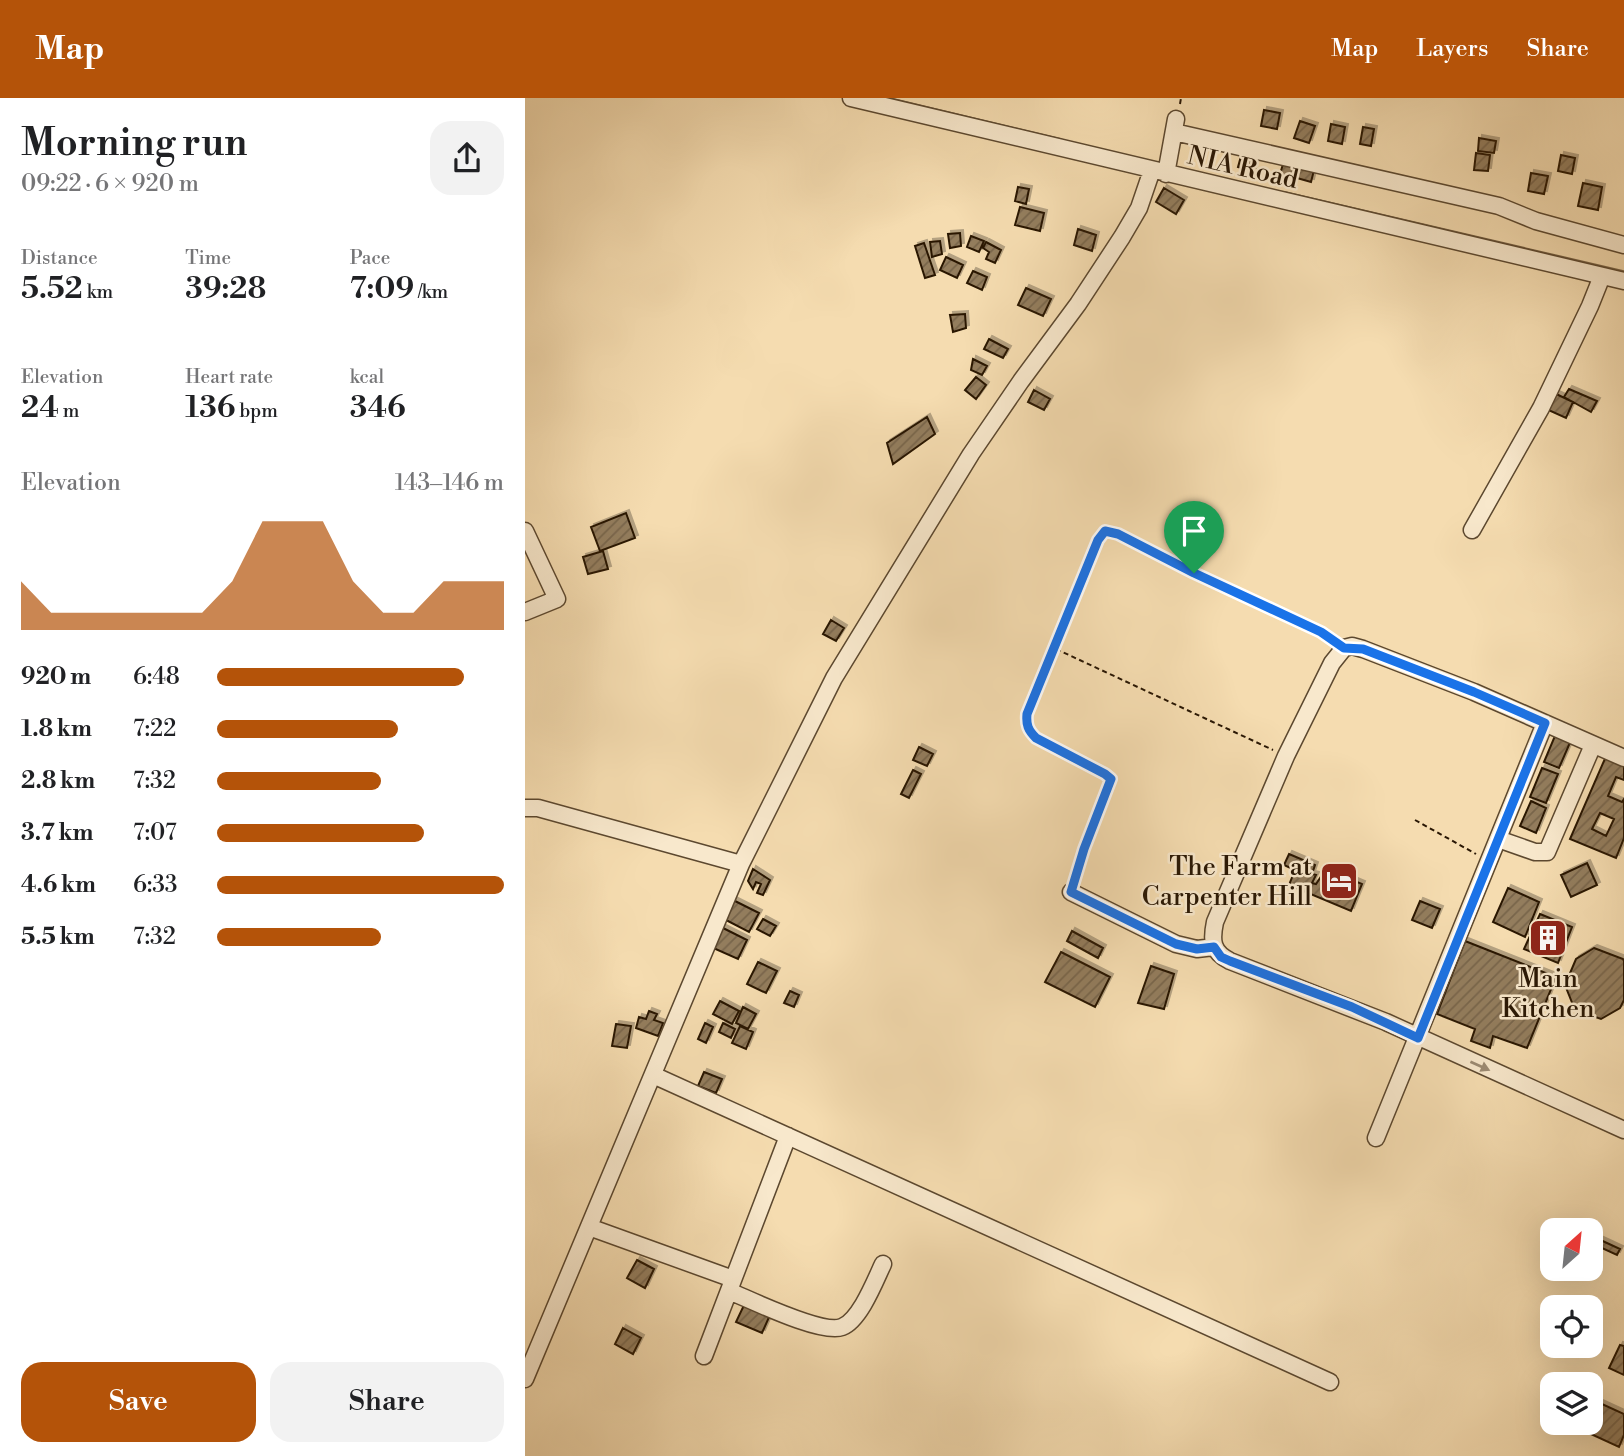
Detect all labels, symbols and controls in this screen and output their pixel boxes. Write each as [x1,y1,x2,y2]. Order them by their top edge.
text: Map [35,29,104,70]
text: Map [1331,34,1378,64]
text: Layers [1416,34,1488,64]
text: Share [1526,34,1589,64]
text: Morning run [21,120,247,167]
button: share [430,121,504,195]
street label: NIA Road [1184,140,1301,196]
text: 09:22 · 6 × 920 m [21,170,199,198]
text: Distance [21,246,98,270]
text: Time [185,246,231,270]
text: Pace [350,246,390,270]
text: 5.52 [21,270,83,308]
text: 39:28 [185,270,266,308]
text: 7:09 [350,270,414,308]
text: km [83,280,113,304]
text: /km [414,280,448,304]
text: Elevation [21,365,103,389]
text: Heart rate [185,365,273,389]
text: kcal [350,365,384,389]
text: 24 [21,389,59,427]
text: 136 [185,389,235,427]
text: 346 [350,389,406,427]
text: m [59,399,79,423]
text: bpm [235,399,278,423]
text: Elevation [21,469,121,497]
text: 143–146 m [395,469,504,497]
pin [1164,501,1224,573]
icon: arrive [1175,512,1213,550]
text: 920 m [21,663,91,691]
text: 6:48 [133,663,180,691]
text: 1.8 km [21,715,92,743]
text: 7:22 [133,715,176,743]
text: 2.8 km [21,767,95,795]
text: 7:32 [133,767,176,795]
text: 3.7 km [21,819,94,847]
text: 7:07 [133,819,177,847]
place label: The Farm at Carpenter Hill [1142,851,1312,913]
hotel icon: The Farm at Carpenter Hill [1318,860,1360,902]
text: 4.6 km [21,871,96,899]
text: 6:33 [133,871,178,899]
building icon: Main Kitchen [1527,917,1569,959]
text: 5.5 km [21,923,95,951]
text: 7:32 [133,923,176,951]
place label: Main Kitchen [1501,963,1595,1025]
one-way arrow [1470,1061,1491,1072]
north arrow [1540,1218,1603,1281]
map controls [1540,1218,1603,1435]
button: locate [1540,1295,1603,1358]
button: Save [21,1362,256,1442]
button: Share [270,1362,504,1442]
button: layers [1540,1372,1603,1435]

